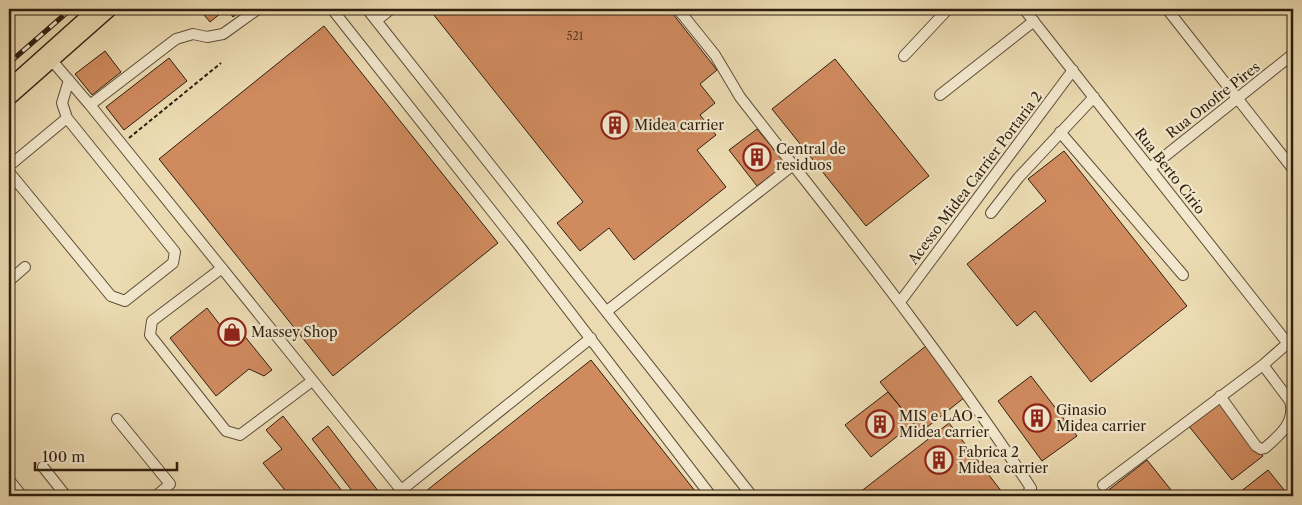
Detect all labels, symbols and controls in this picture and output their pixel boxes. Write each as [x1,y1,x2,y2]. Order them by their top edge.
house number: 521 [567,29,584,43]
street label: Rua Onofre Pires [1162,58,1264,142]
street label: Acesso Midea Carrier Portaria 2 [903,88,1046,269]
building icon: Midea carrier [600,110,630,140]
place label: Midea carrier [634,116,724,134]
street label: Rua Berto Círio [1131,124,1209,218]
place label: Central de residuos [776,140,846,174]
building icon: Central de residuos [742,142,772,172]
shop icon: Massey Shop [217,317,247,347]
place label: Massey Shop [251,323,338,341]
place label: Ginasio Midea carrier [1056,401,1146,435]
building icon: Ginasio Midea carrier [1022,403,1052,433]
place label: MIS e LAO - Midea carrier [899,407,989,441]
building icon: MIS e LAO - Midea carrier [865,409,895,439]
scale bar [35,440,178,472]
place label: Fabrica 2 Midea carrier [958,443,1048,477]
building icon: Fabrica 2 Midea carrier [924,445,954,475]
text: 100 m [42,447,85,466]

